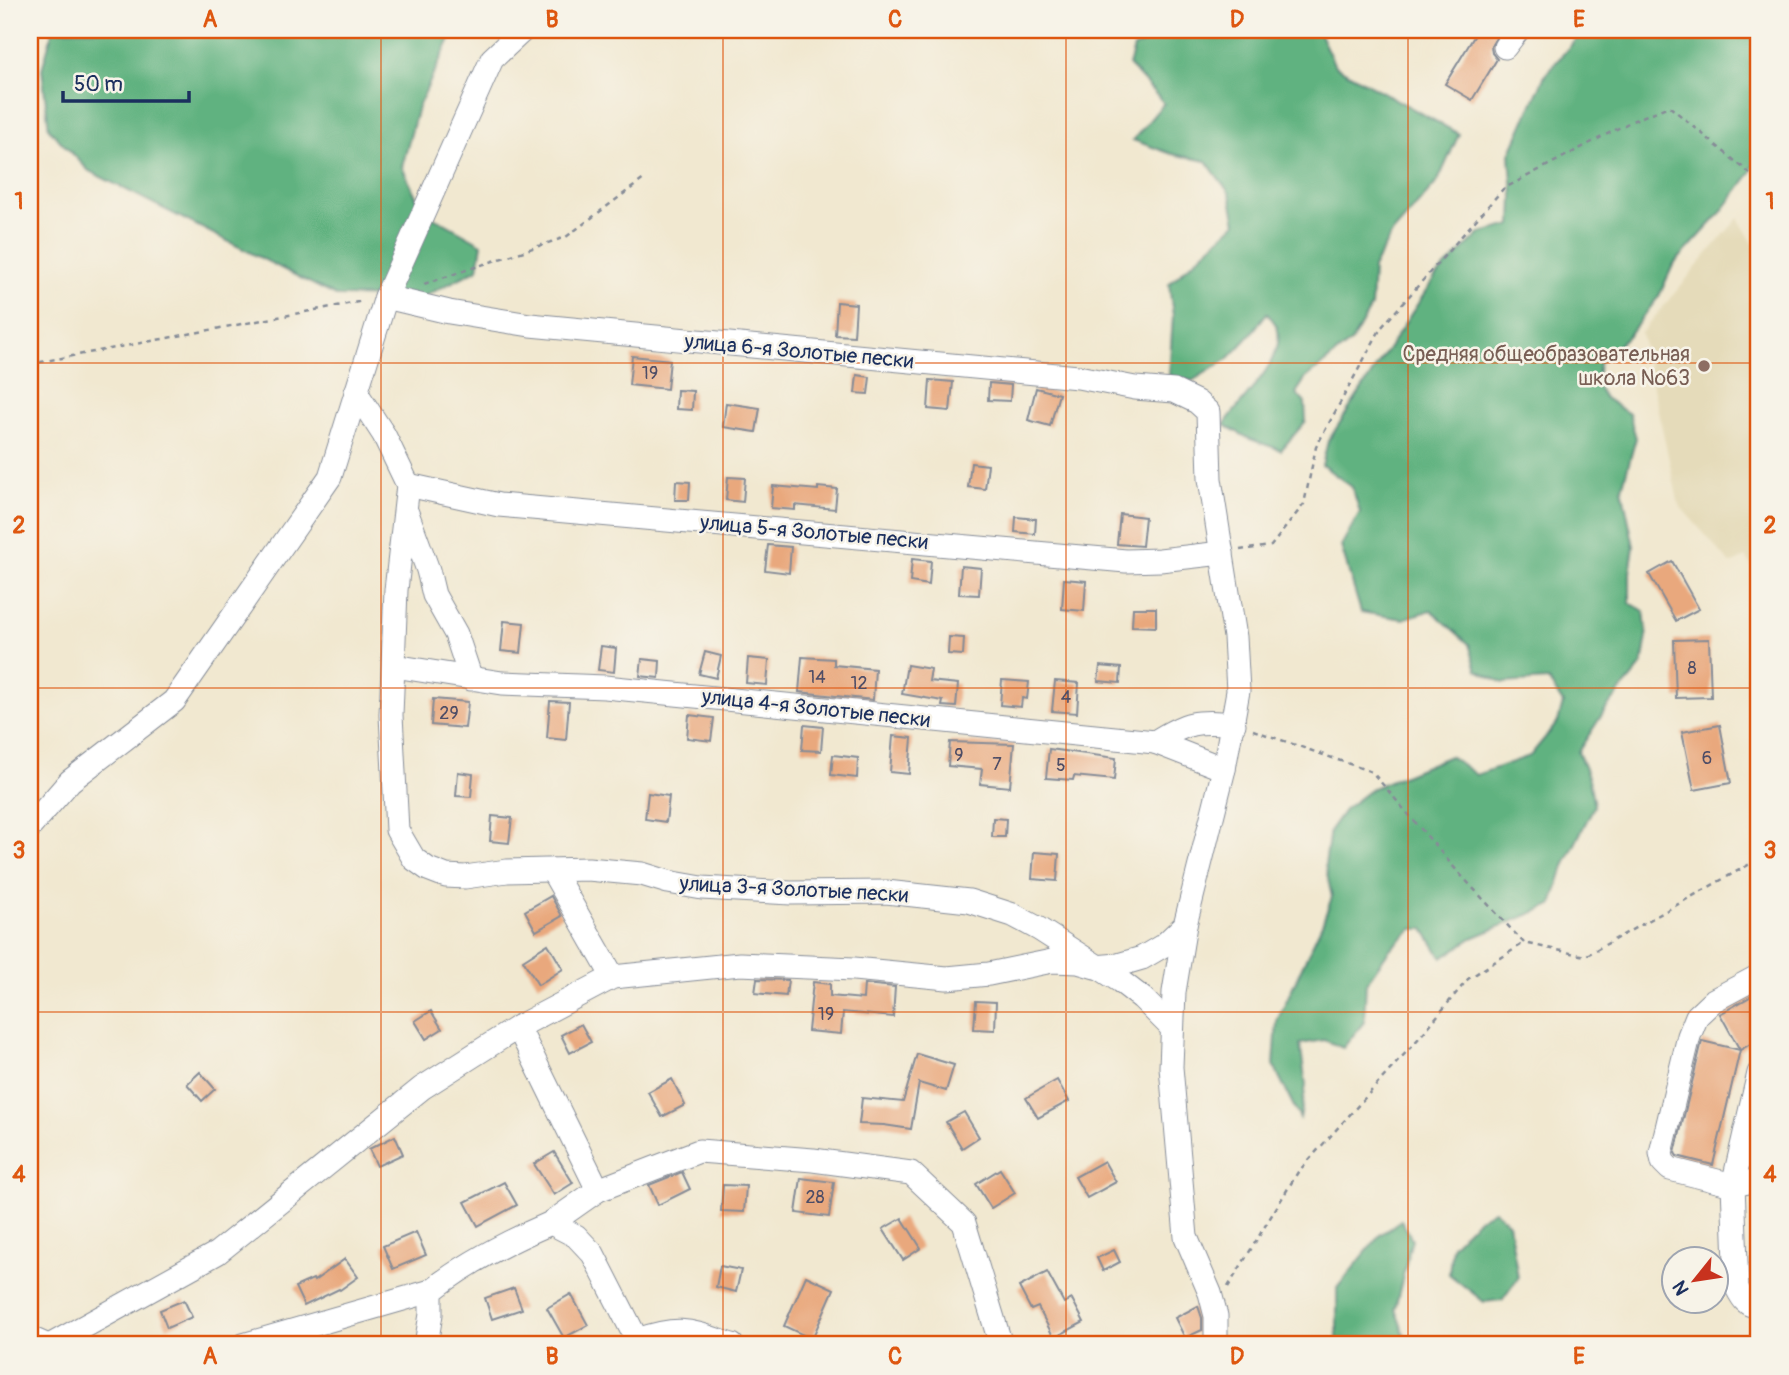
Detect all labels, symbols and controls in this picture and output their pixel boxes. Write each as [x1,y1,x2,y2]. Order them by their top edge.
text: A [203,5,218,34]
text: B [545,5,559,34]
text: C [888,5,902,34]
text: D [1230,5,1244,34]
text: E [1573,5,1585,34]
scale bar [63,60,189,104]
text: 50 m [74,71,123,98]
text: 1 [15,187,24,216]
text: 1 [1766,187,1775,216]
street label: улица 6-я Золотые пески [682,328,914,375]
place label: Средняя общеобразовательная школа №63 [1403,341,1690,392]
marker: Средняя общеобразовательная школа №63 [1696,358,1712,374]
house number: 19 [642,362,658,385]
street label: улица 5-я Золотые пески [698,509,929,556]
text: 2 [13,511,26,540]
text: 2 [1764,511,1777,540]
house number: 8 [1687,657,1697,680]
house number: 14 [808,666,826,689]
house number: 12 [850,672,868,695]
street label: улица 4-я Золотые пески [699,683,931,734]
house number: 4 [1061,686,1072,709]
house number: 29 [439,702,459,725]
house number: 9 [954,744,964,767]
house number: 6 [1702,747,1712,770]
house number: 7 [992,753,1002,776]
house number: 5 [1056,754,1066,777]
text: 3 [13,836,25,865]
text: 3 [1764,836,1776,865]
street label: улица 3-я Золотые пески [678,870,909,909]
house number: 19 [818,1003,834,1026]
text: 4 [12,1160,26,1189]
text: 4 [1763,1160,1777,1189]
house number: 28 [805,1186,825,1209]
north arrow [1660,1246,1730,1316]
text: N [1667,1276,1695,1300]
text: A [203,1342,218,1371]
text: B [545,1342,559,1371]
text: C [888,1342,902,1371]
text: D [1230,1342,1244,1371]
text: E [1573,1342,1585,1371]

